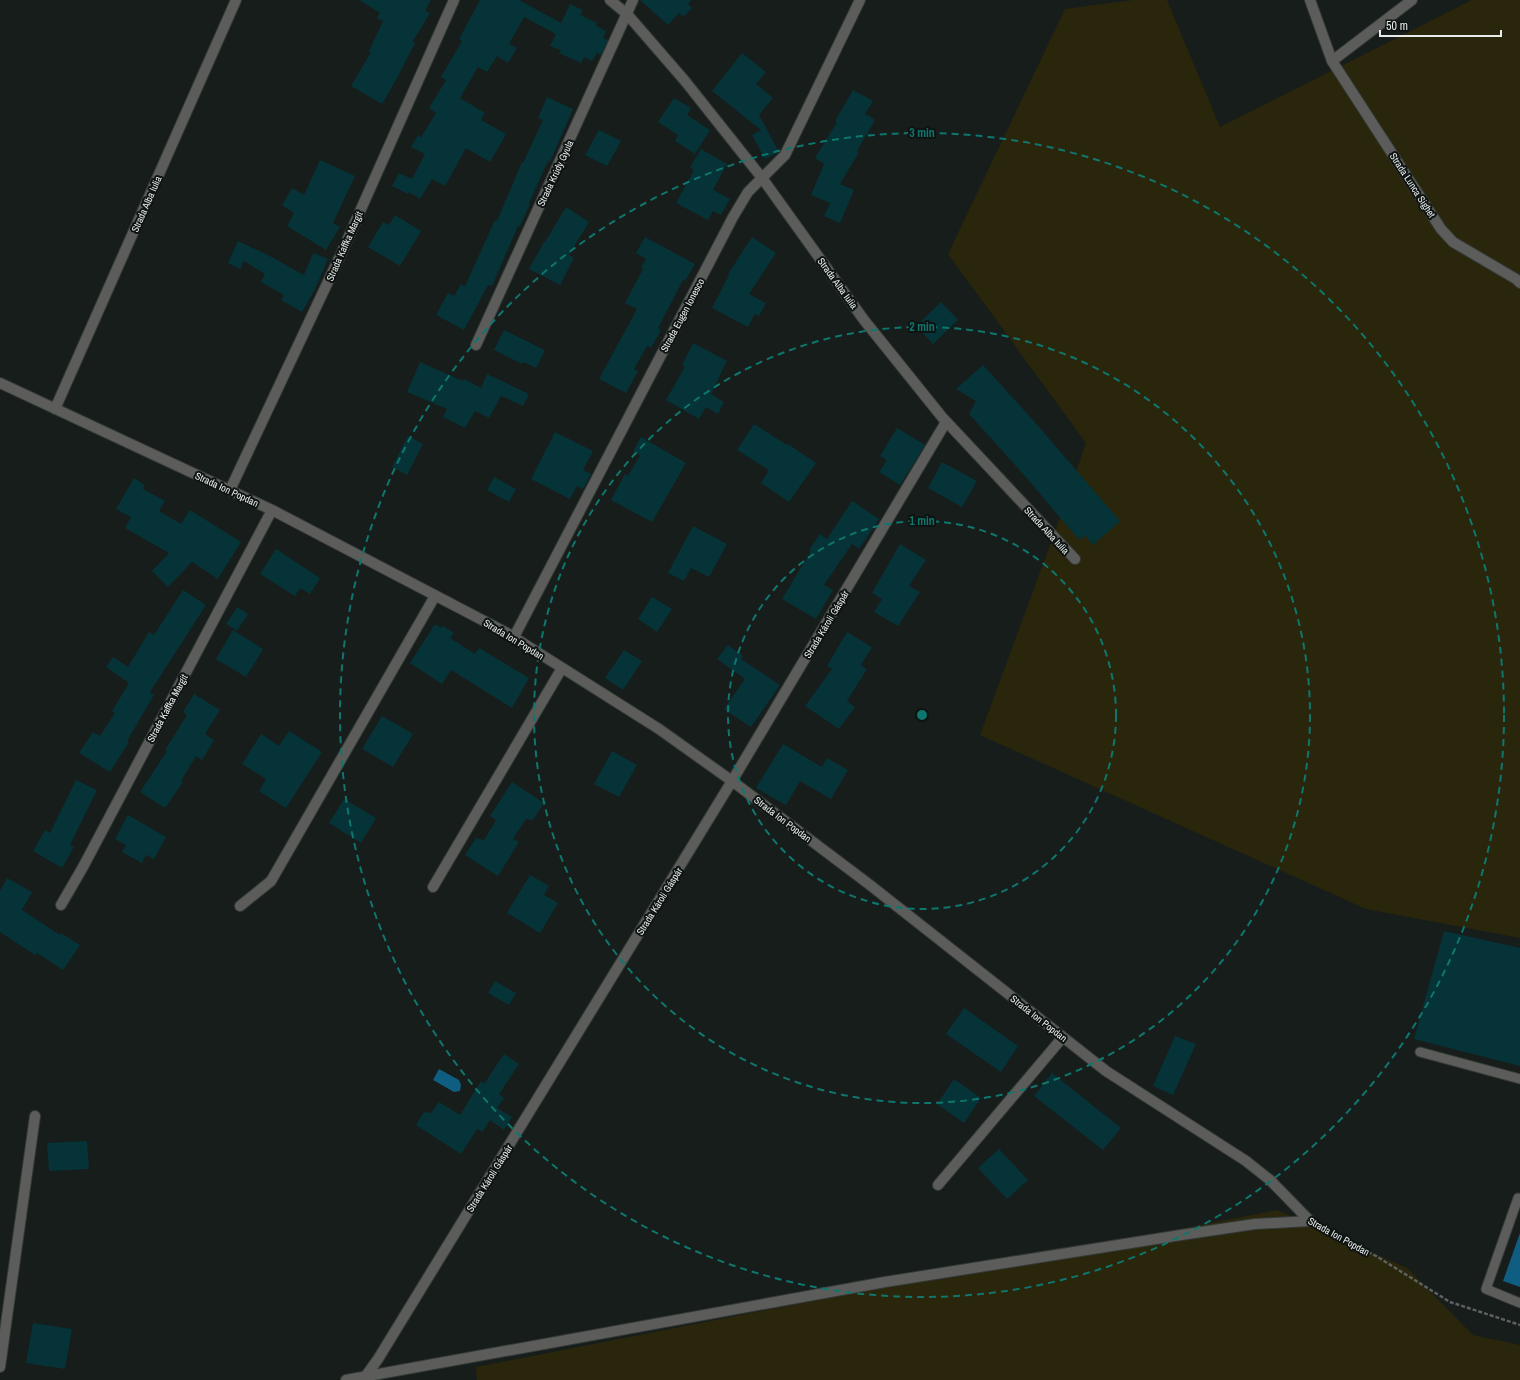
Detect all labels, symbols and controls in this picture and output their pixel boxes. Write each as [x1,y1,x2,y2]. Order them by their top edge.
scale bar [1380,12,1501,38]
text: 50 m [1386,18,1408,34]
text: 3 min [909,125,935,141]
street label: Strada Krúdy Gyula [534,138,577,208]
street label: Strada Lunca Sighet [1387,150,1439,221]
street label: Strada Alba Iulia [128,174,165,234]
street label: Strada Kaffka Margit [323,209,366,283]
street label: Strada Alba Iulia [815,255,861,312]
street label: Strada Eugen Ionesco [658,276,707,354]
text: 2 min [909,319,935,335]
street label: Strada Ion Popdan [193,469,261,510]
street label: Strada Alba Iulia [1021,504,1072,557]
text: 1 min [909,513,935,529]
street label: Strada Károli Gáspár [801,588,852,661]
street label: Strada Ion Popdan [481,616,546,663]
street label: Strada Kaffka Margit [144,671,191,744]
centre of rings [915,708,929,722]
street label: Strada Ion Popdan [751,794,814,845]
street label: Strada Károli Gáspár [634,865,685,937]
street label: Strada Ion Popdan [1008,992,1070,1045]
street label: Strada Károli Gáspár [464,1142,515,1214]
street label: Strada Ion Popdan [1306,1214,1372,1259]

